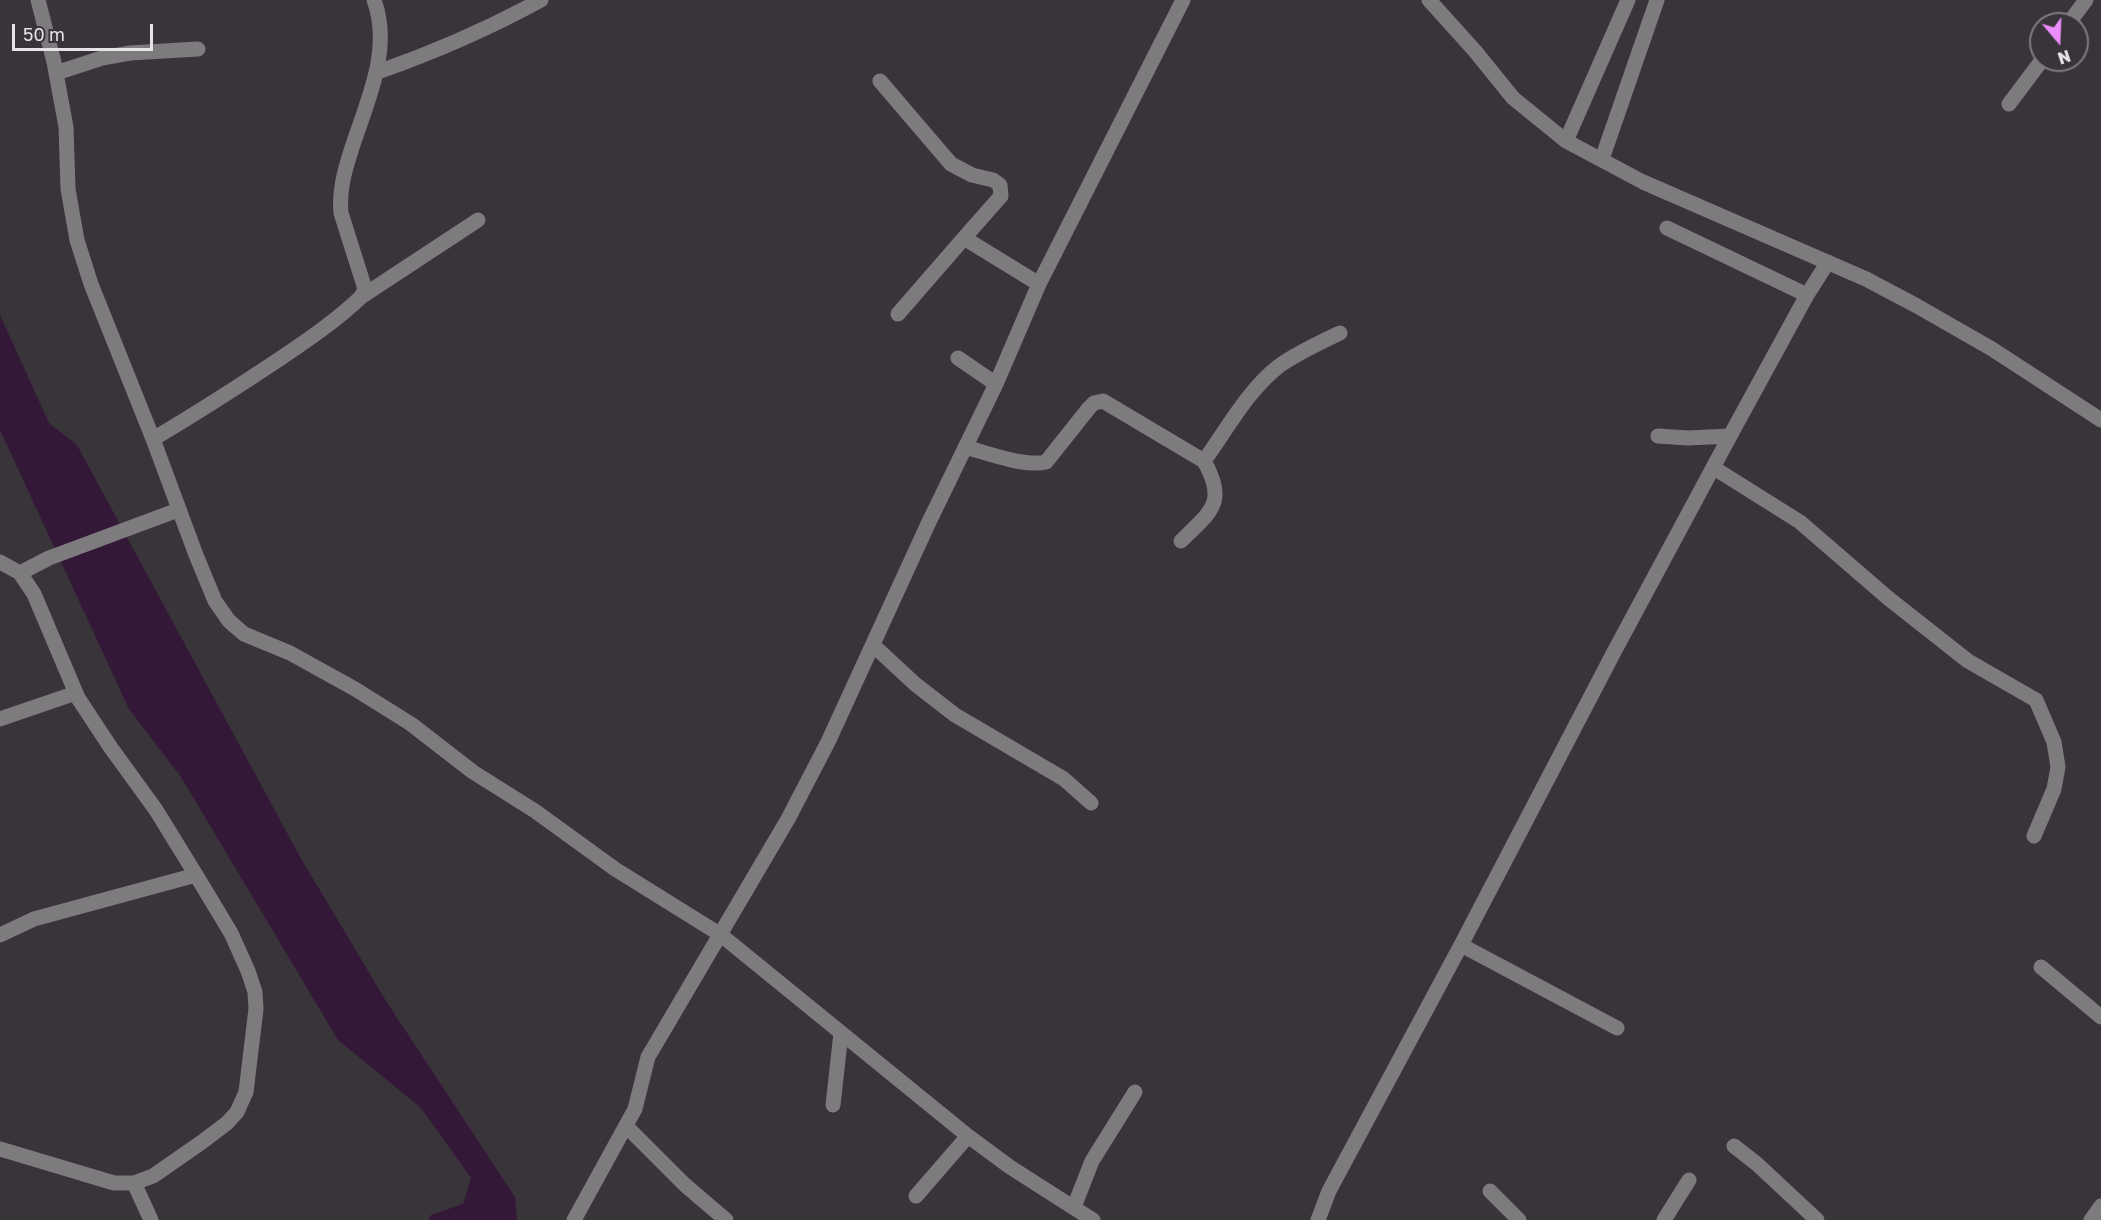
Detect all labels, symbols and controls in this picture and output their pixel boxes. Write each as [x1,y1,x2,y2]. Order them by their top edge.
scale bar [15,12,156,50]
north arrow [2029,12,2089,72]
text: 50 m [23,23,65,45]
text: N [2055,46,2073,69]

